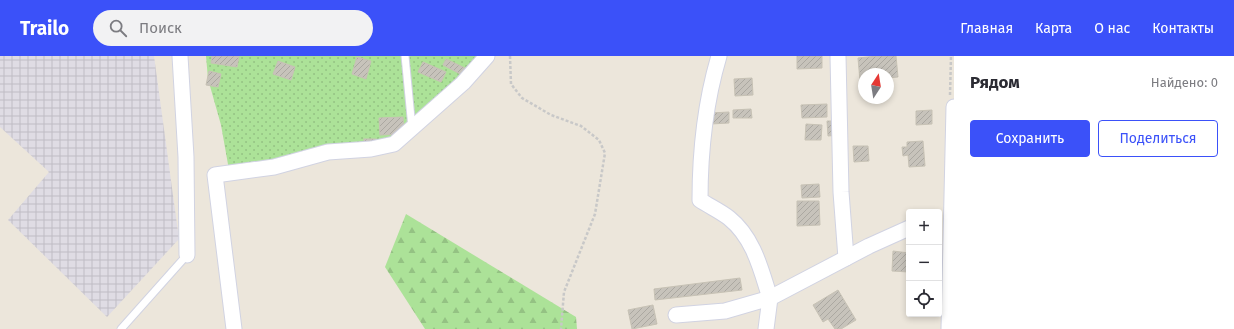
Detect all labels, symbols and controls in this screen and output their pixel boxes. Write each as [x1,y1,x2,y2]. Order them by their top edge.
search box [93,10,373,46]
text: Trailo [20,17,69,40]
icon: search [107,17,129,39]
text: Поиск [139,19,182,37]
text: Главная [960,20,1013,37]
text: Карта [1035,20,1072,37]
text: О нас [1094,20,1130,37]
text: Контакты [1152,20,1214,37]
north arrow [858,68,894,104]
text: Рядом [970,72,1020,93]
text: Найдено: 0 [1151,75,1218,90]
button: Сохранить [970,120,1090,157]
button: Поделиться [1098,120,1218,157]
map controls [906,209,942,317]
button: + [906,209,942,245]
button: − [906,245,942,281]
button: locate [906,281,942,317]

